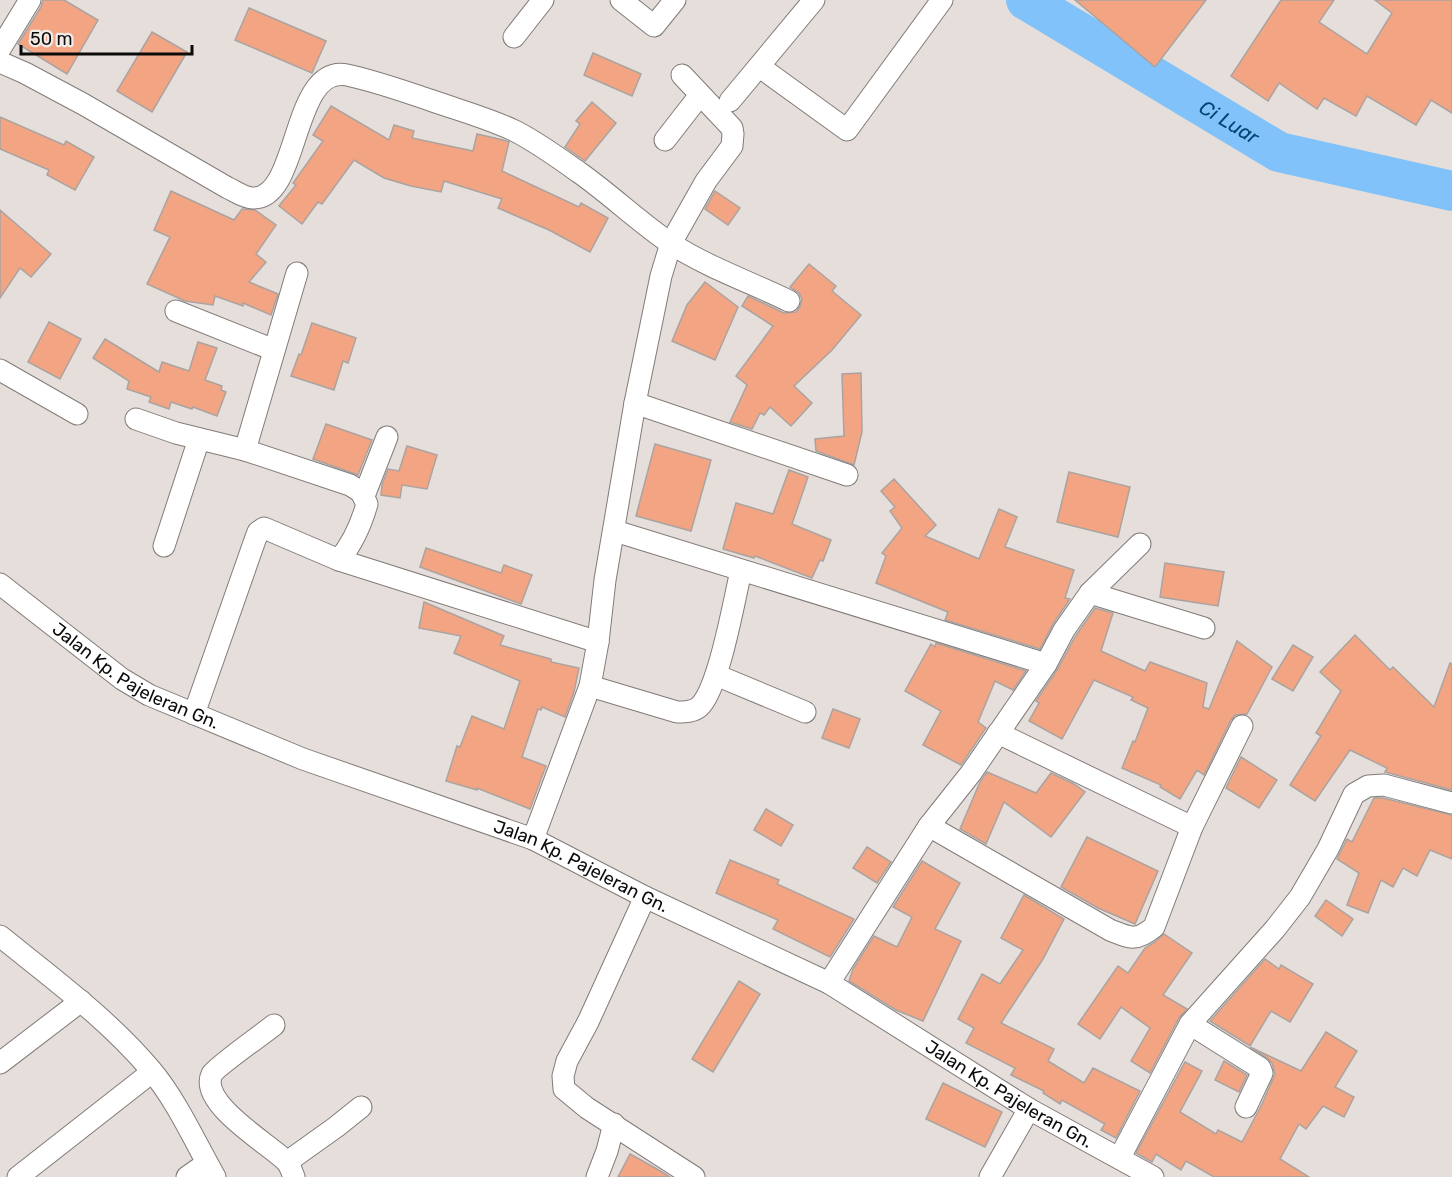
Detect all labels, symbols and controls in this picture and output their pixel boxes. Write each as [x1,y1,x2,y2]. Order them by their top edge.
scale bar [21,18,192,56]
text: 50 m [30,28,73,50]
water label: Ci Luar [1195,95,1265,150]
street label: Jalan Kp. Pajeleran Gn. [48,618,222,734]
street label: Jalan Kp. Pajeleran Gn. [491,815,672,917]
street label: Jalan Kp. Pajeleran Gn. [921,1035,1096,1153]

